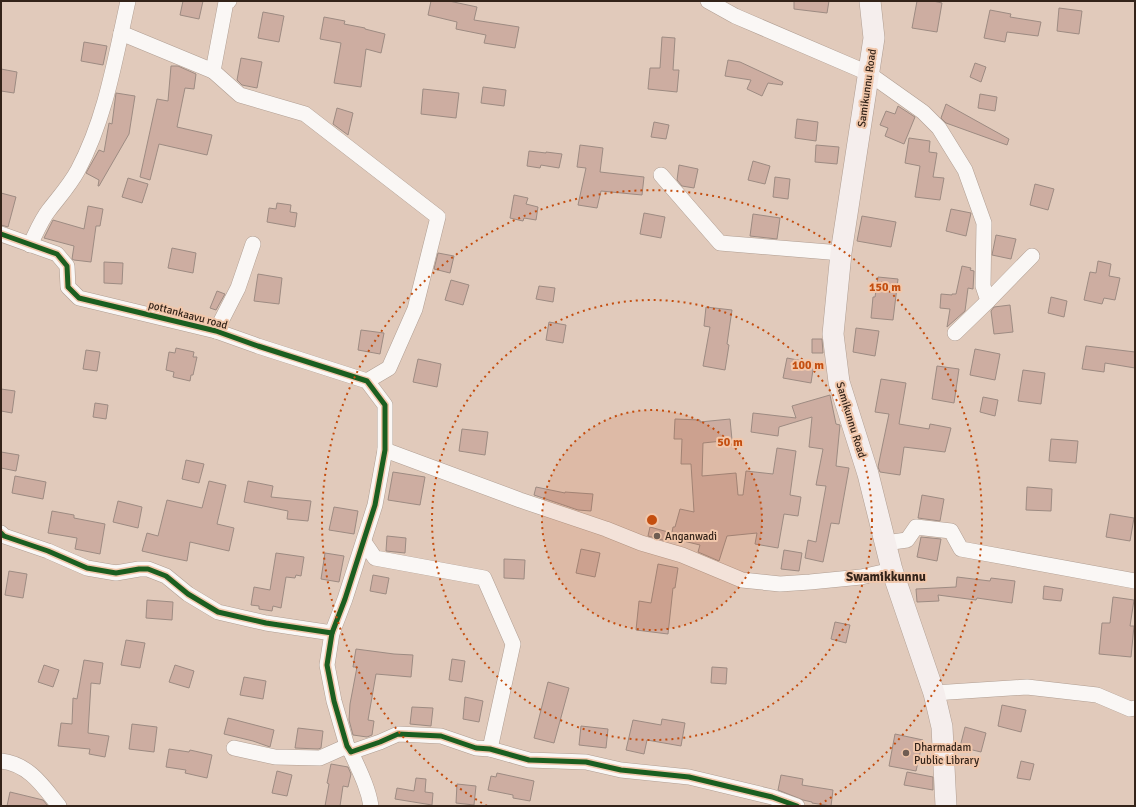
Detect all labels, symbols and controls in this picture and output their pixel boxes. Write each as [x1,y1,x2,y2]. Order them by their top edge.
street label: Samikunnu Road [855,48,879,128]
text: 150 m [869,280,901,295]
street label: pottankaavu road [147,298,229,332]
text: 100 m [792,358,824,373]
street label: Samikunnu Road [833,380,869,460]
text: 50 m [717,435,743,450]
centre of rings [645,513,659,527]
place label: Anganwadi [665,530,717,543]
marker: Anganwadi [652,531,662,541]
district label: Swamikkunnu [846,569,926,585]
place label: Dharmadam Public Library [914,741,980,767]
marker: Dharmadam Public Library [901,748,911,758]

